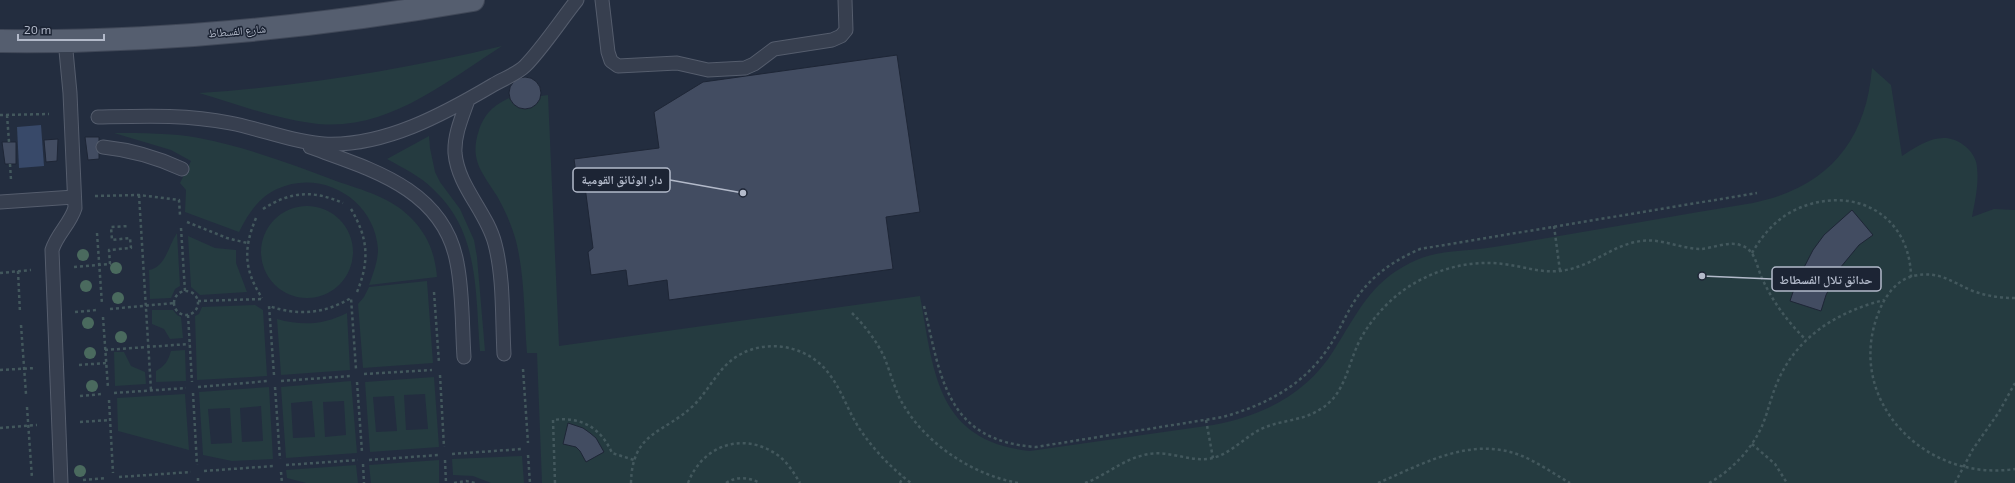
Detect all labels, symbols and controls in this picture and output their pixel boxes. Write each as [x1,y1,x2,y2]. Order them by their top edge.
scale bar [18,16,104,42]
street label: شارع الفسطاط [207,21,267,41]
text: 20 m [24,22,51,36]
callout: دار الوثائق القومية [573,168,670,192]
text: دار الوثائق القومية [581,172,663,188]
callout: حدائق تلال الفسطاط [1772,267,1881,291]
text: حدائق تلال الفسطاط [1780,272,1873,288]

